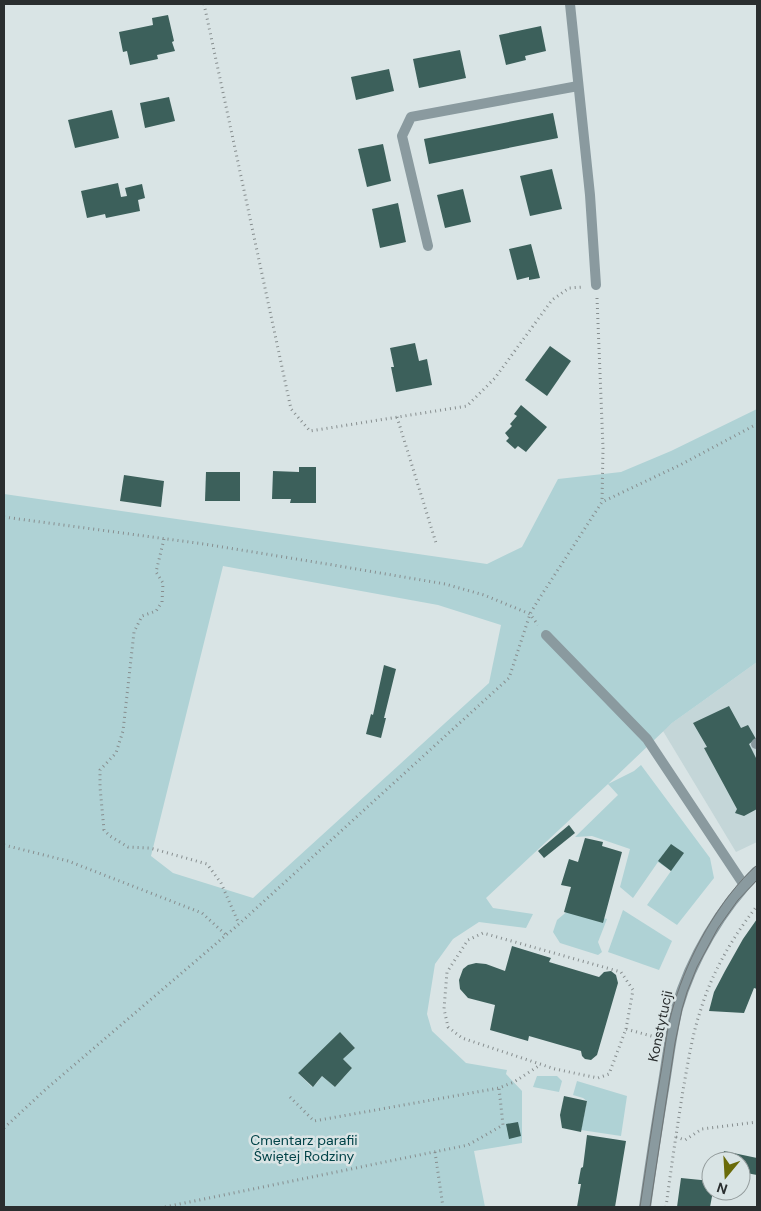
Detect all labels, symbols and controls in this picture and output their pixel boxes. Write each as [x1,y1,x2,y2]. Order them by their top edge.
street label: Konstytucji [644,989,676,1063]
park label: Cmentarz parafii Świętej Rodziny [250,1131,358,1165]
north arrow [701,1151,751,1201]
text: N [714,1178,730,1199]

